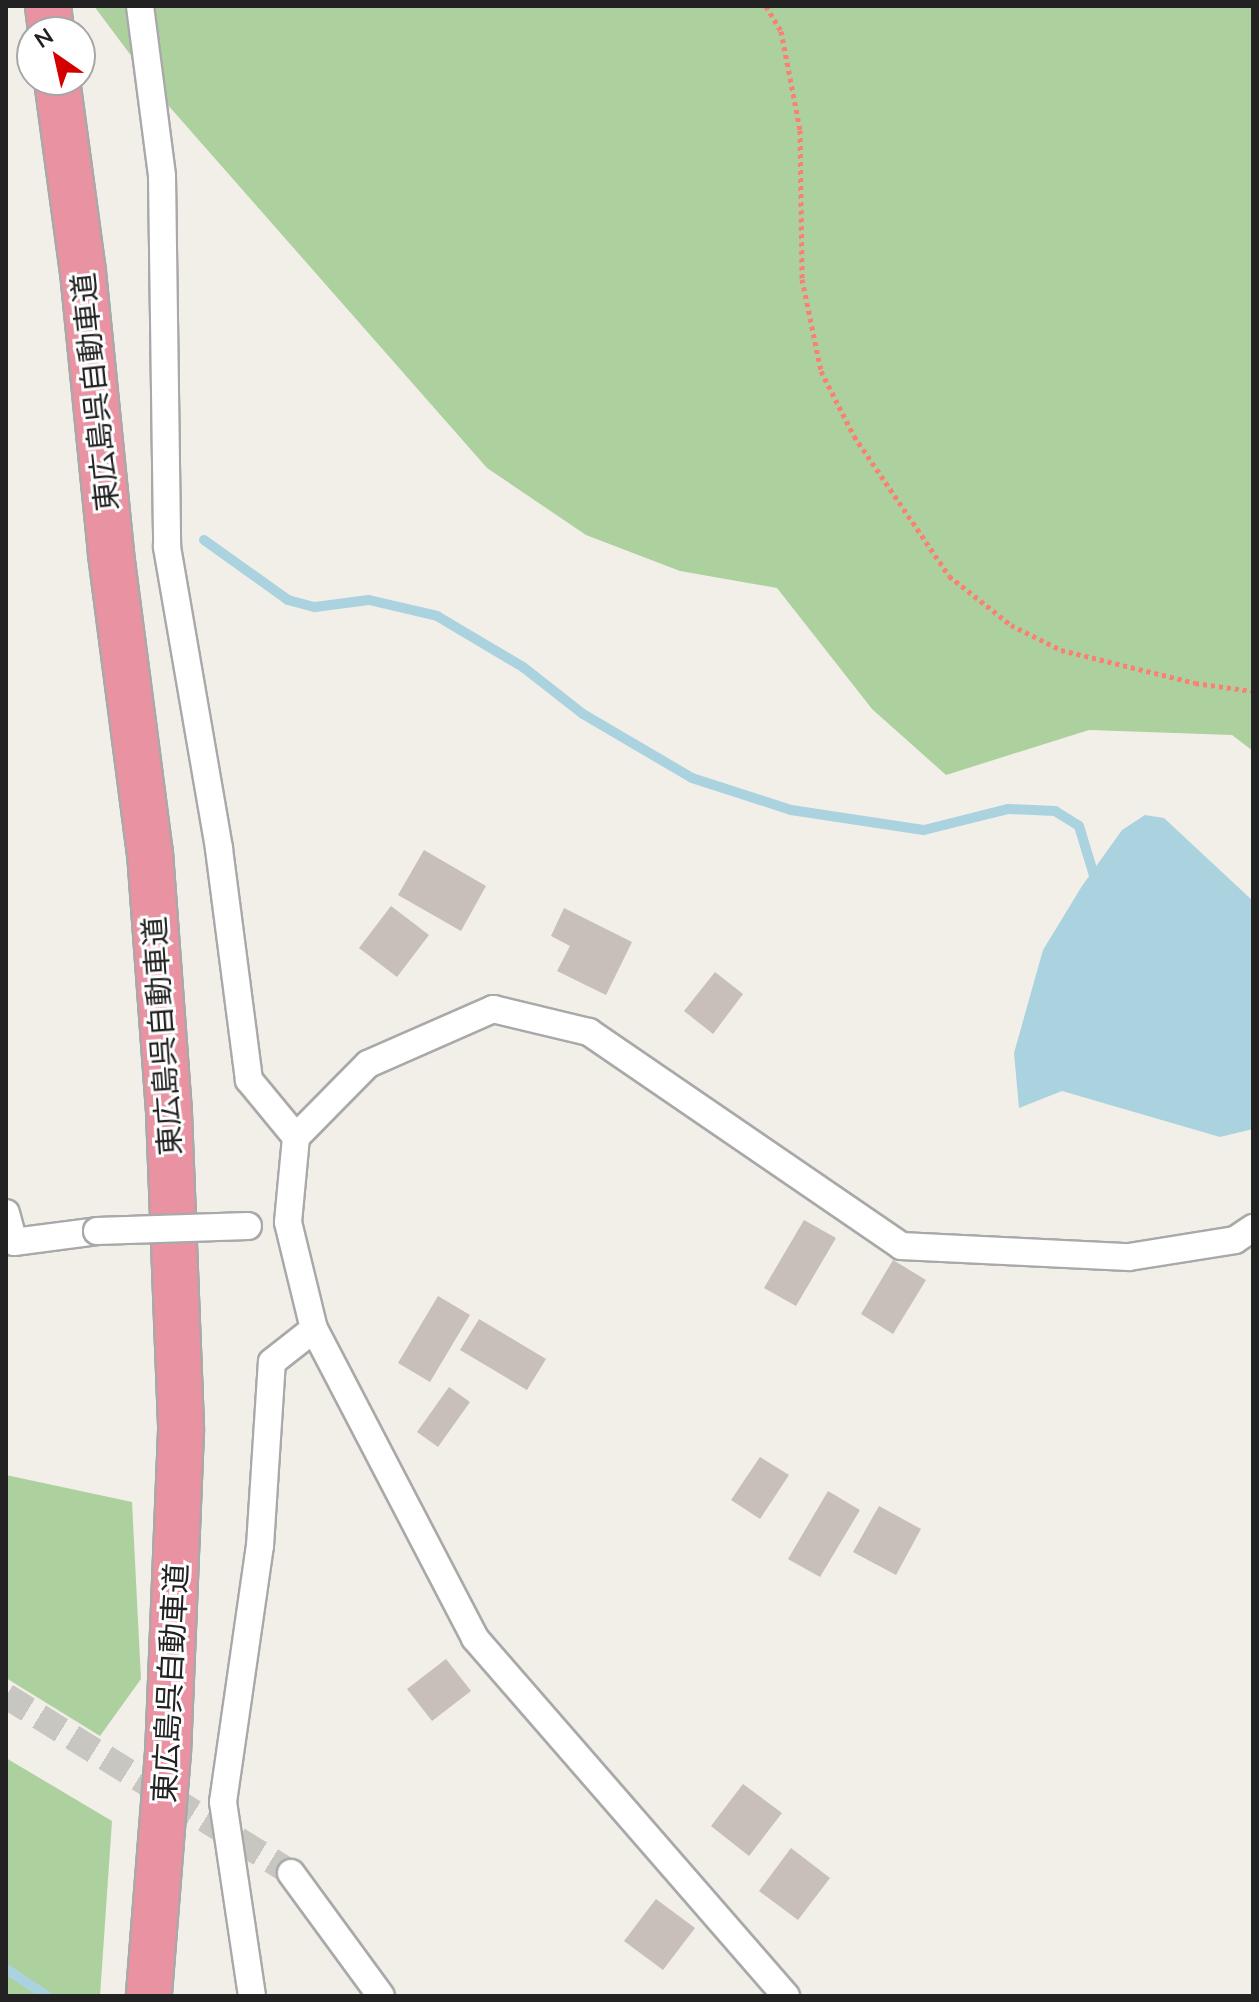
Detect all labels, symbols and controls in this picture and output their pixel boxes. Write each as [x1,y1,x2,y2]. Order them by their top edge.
north arrow [16,16,96,96]
text: N [29,22,58,54]
street label: 東広島呉自動車道 [65,271,125,513]
street label: 東広島呉自動車道 [136,915,188,1157]
street label: 東広島呉自動車道 [146,1562,194,1804]

